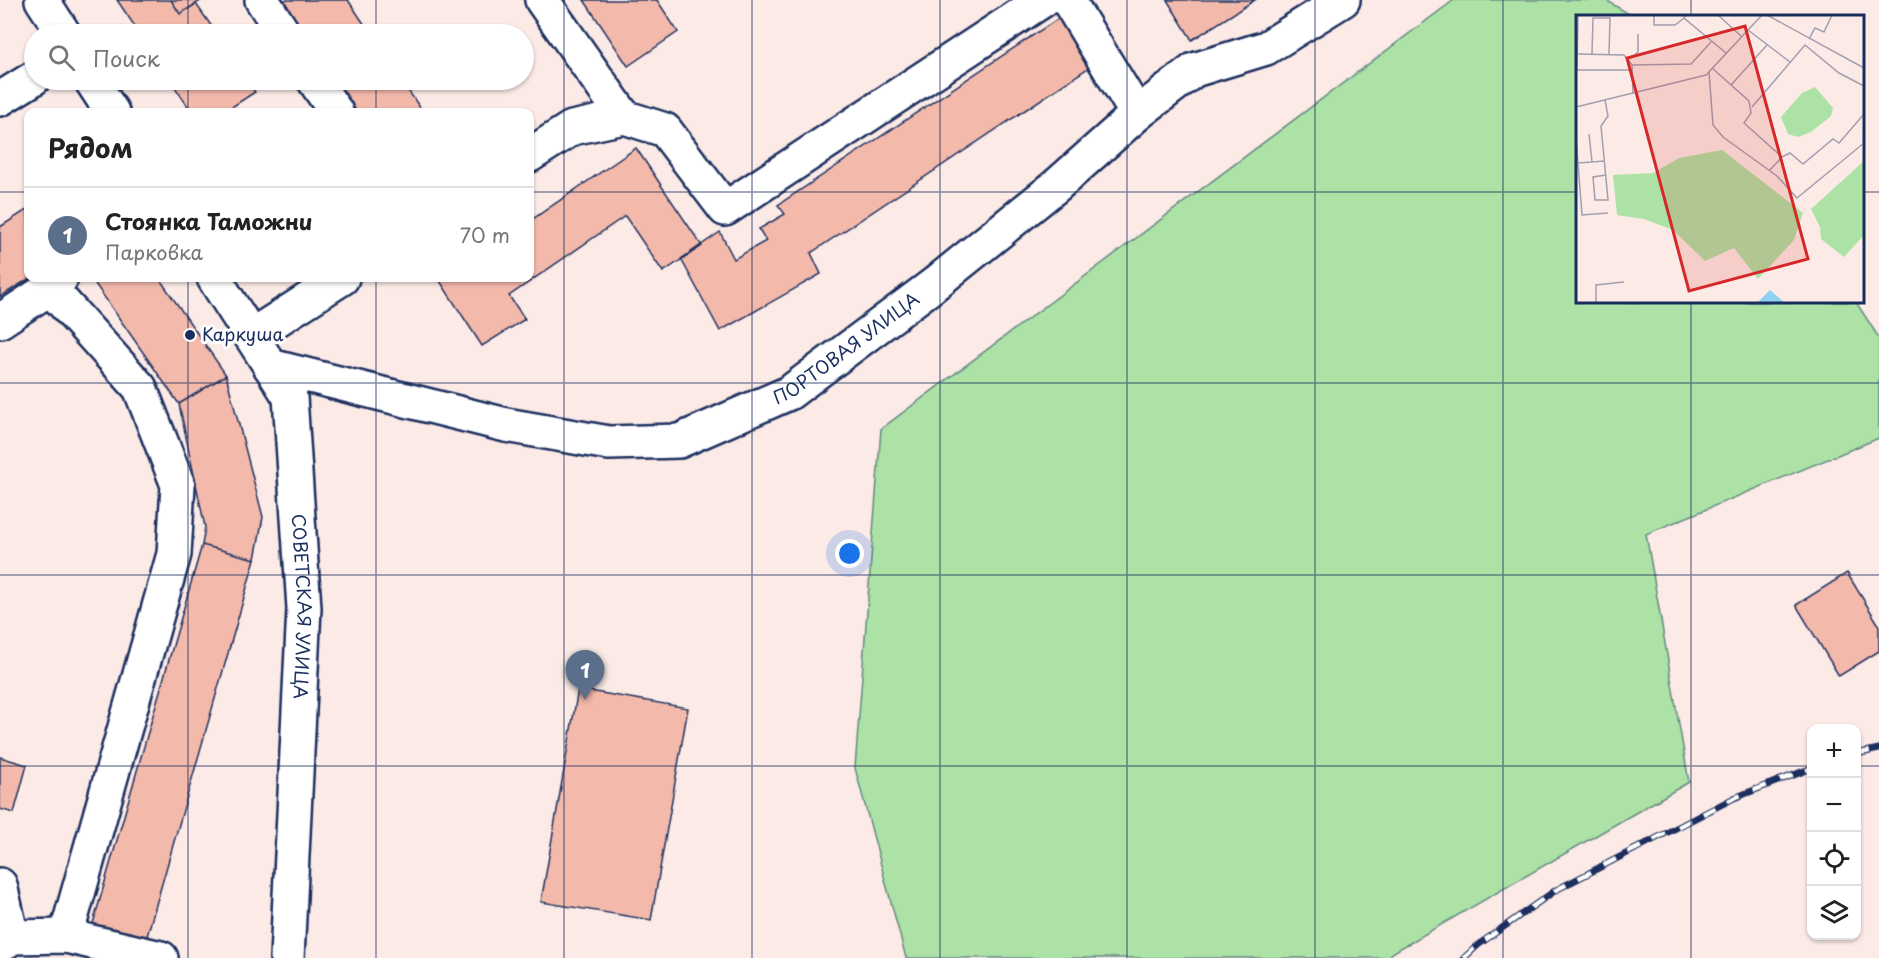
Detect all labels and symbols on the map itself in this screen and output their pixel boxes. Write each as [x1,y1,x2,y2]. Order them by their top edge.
inset map [1576,15,1864,303]
street label: ПОРТОВАЯ УЛИЦА [768,285,925,410]
place label: Каркуша [202,320,283,347]
marker: Каркуша [183,328,197,342]
street label: СОВЕТСКАЯ УЛИЦА [286,513,319,700]
your location [835,539,864,568]
pin: 1 [566,650,604,700]

